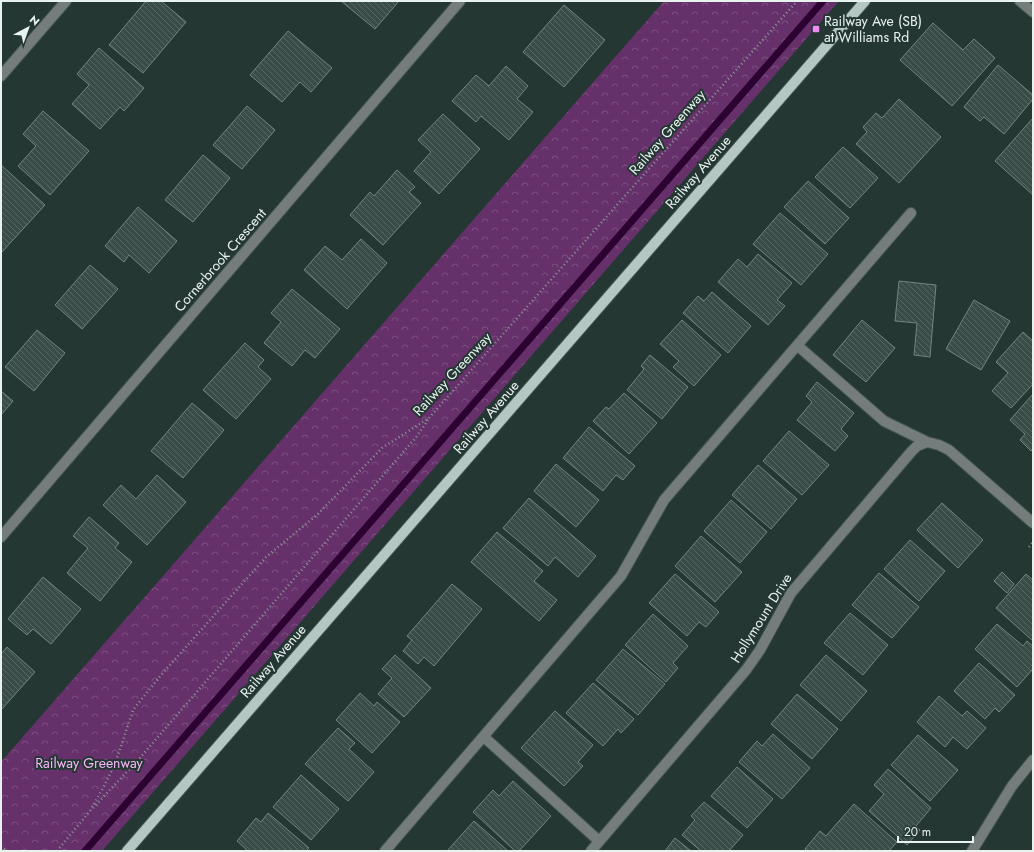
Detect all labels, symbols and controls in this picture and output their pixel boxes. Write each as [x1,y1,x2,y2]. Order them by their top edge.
north arrow [8,8,48,48]
place label: Railway Ave (SB) at Williams Rd [824,11,922,47]
text: N [26,12,43,29]
marker: Railway Ave (SB) at Williams Rd [811,24,821,34]
street label: Railway Greenway [624,84,710,179]
street label: Railway Avenue [660,131,736,213]
street label: Cornerbrook Crescent [169,203,271,316]
street label: Railway Greenway [408,327,497,420]
street label: Railway Avenue [448,376,524,458]
street label: Hollymount Drive [725,569,797,667]
street label: Railway Avenue [235,620,311,702]
park label: Railway Greenway [35,753,144,773]
scale bar [898,818,973,844]
text: 20 m [904,823,931,841]

